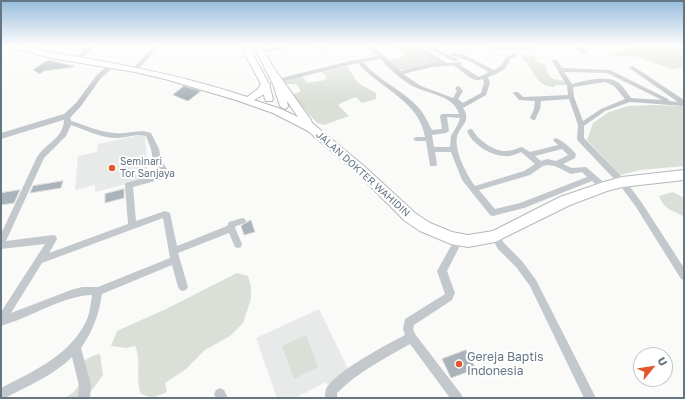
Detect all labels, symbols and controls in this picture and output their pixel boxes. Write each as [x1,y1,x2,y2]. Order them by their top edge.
street label: JALAN DOKTER WAHIDIN [314,129,412,219]
place label: Seminari Tor Sanjaya [120,156,175,180]
marker: Seminari Tor Sanjaya [107,163,117,173]
north arrow [633,347,673,387]
place label: Gereja Baptis Indonesia [467,350,544,378]
text: U [655,355,671,368]
marker: Gereja Baptis Indonesia [454,359,464,369]

